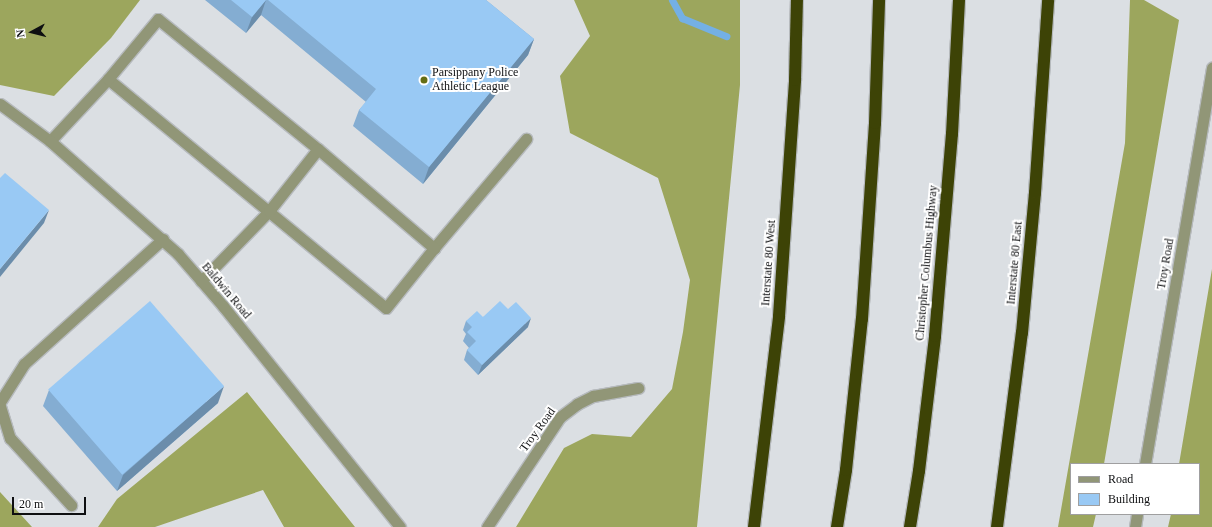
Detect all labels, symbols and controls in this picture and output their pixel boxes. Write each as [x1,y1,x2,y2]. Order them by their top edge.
north arrow [12,12,52,52]
text: N [14,29,27,38]
place label: Parsippany Police Athletic League [432,66,518,94]
marker: Parsippany Police Athletic League [419,75,429,85]
street label: Christopher Columbus Highway [913,185,941,341]
street label: Interstate 80 West [759,219,779,307]
street label: Interstate 80 East [1004,221,1026,305]
street label: Troy Road [1154,238,1178,290]
street label: Baldwin Road [198,260,254,322]
street label: Troy Road [517,405,559,455]
legend [1070,463,1200,515]
text: Road [1108,472,1133,486]
scale bar [14,489,88,515]
text: Building [1108,492,1150,506]
text: 20 m [19,497,43,511]

